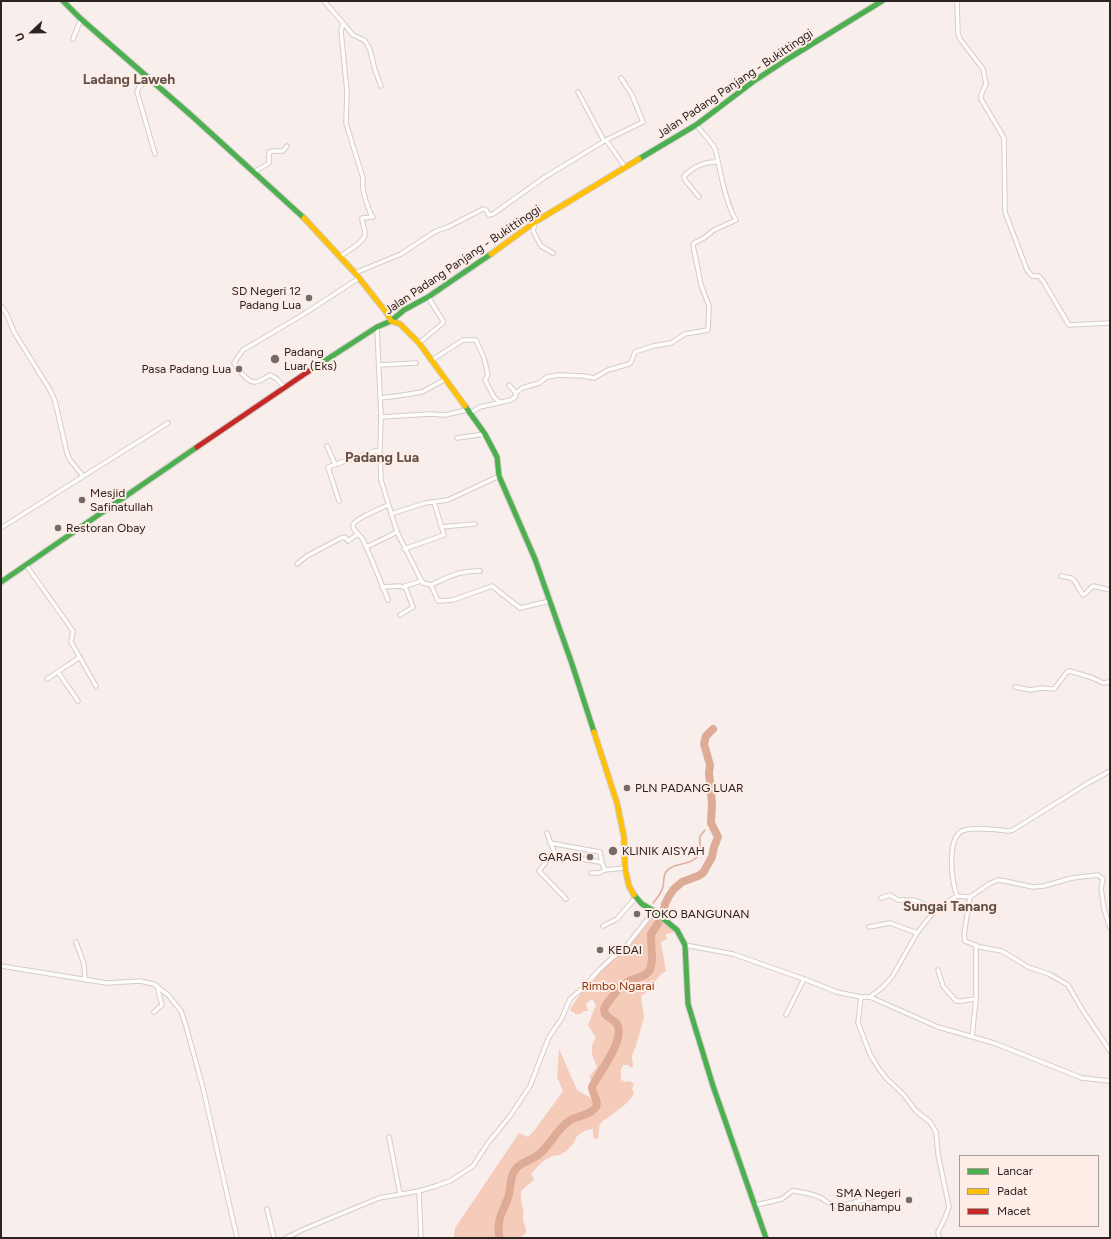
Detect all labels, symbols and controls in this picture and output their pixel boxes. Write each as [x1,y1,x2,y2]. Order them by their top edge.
north arrow [12,12,52,52]
street label: Jalan Padang Panjang - Bukittinggi [654,26,816,142]
text: U [13,31,28,43]
district label: Ladang Laweh [83,72,175,88]
street label: Jalan Padang Panjang - Bukittinggi [382,202,544,318]
place label: SD Negeri 12 Padang Lua [232,284,301,312]
marker: SD Negeri 12 Padang Lua [304,293,314,303]
place label: Padang Luar (Eks) [284,345,337,373]
marker: Padang Luar (Eks) [269,353,281,365]
place label: Pasa Padang Lua [142,362,231,376]
marker: Pasa Padang Lua [234,364,244,374]
district label: Padang Lua [345,450,419,466]
place label: Mesjid Safinatullah [90,486,153,514]
marker: Mesjid Safinatullah [77,495,87,505]
place label: Restoran Obay [66,521,146,535]
marker: Restoran Obay [53,523,63,533]
place label: PLN PADANG LUAR [635,781,744,795]
marker: PLN PADANG LUAR [622,783,632,793]
place label: KLINIK AISYAH [622,844,705,858]
marker: KLINIK AISYAH [607,845,619,857]
place label: GARASI [539,850,582,864]
marker: GARASI [585,852,595,862]
district label: Sungai Tanang [903,899,997,915]
place label: TOKO BANGUNAN [645,907,750,921]
marker: TOKO BANGUNAN [632,909,642,919]
place label: KEDAI [608,943,642,957]
marker: KEDAI [595,945,605,955]
park label: Rimbo Ngarai [582,979,654,993]
legend [959,1155,1099,1227]
text: Lancar [997,1164,1033,1178]
text: Padat [997,1184,1028,1198]
place label: SMA Negeri 1 Banuhampu [829,1186,901,1214]
marker: SMA Negeri 1 Banuhampu [904,1195,914,1205]
text: Macet [997,1204,1031,1218]

